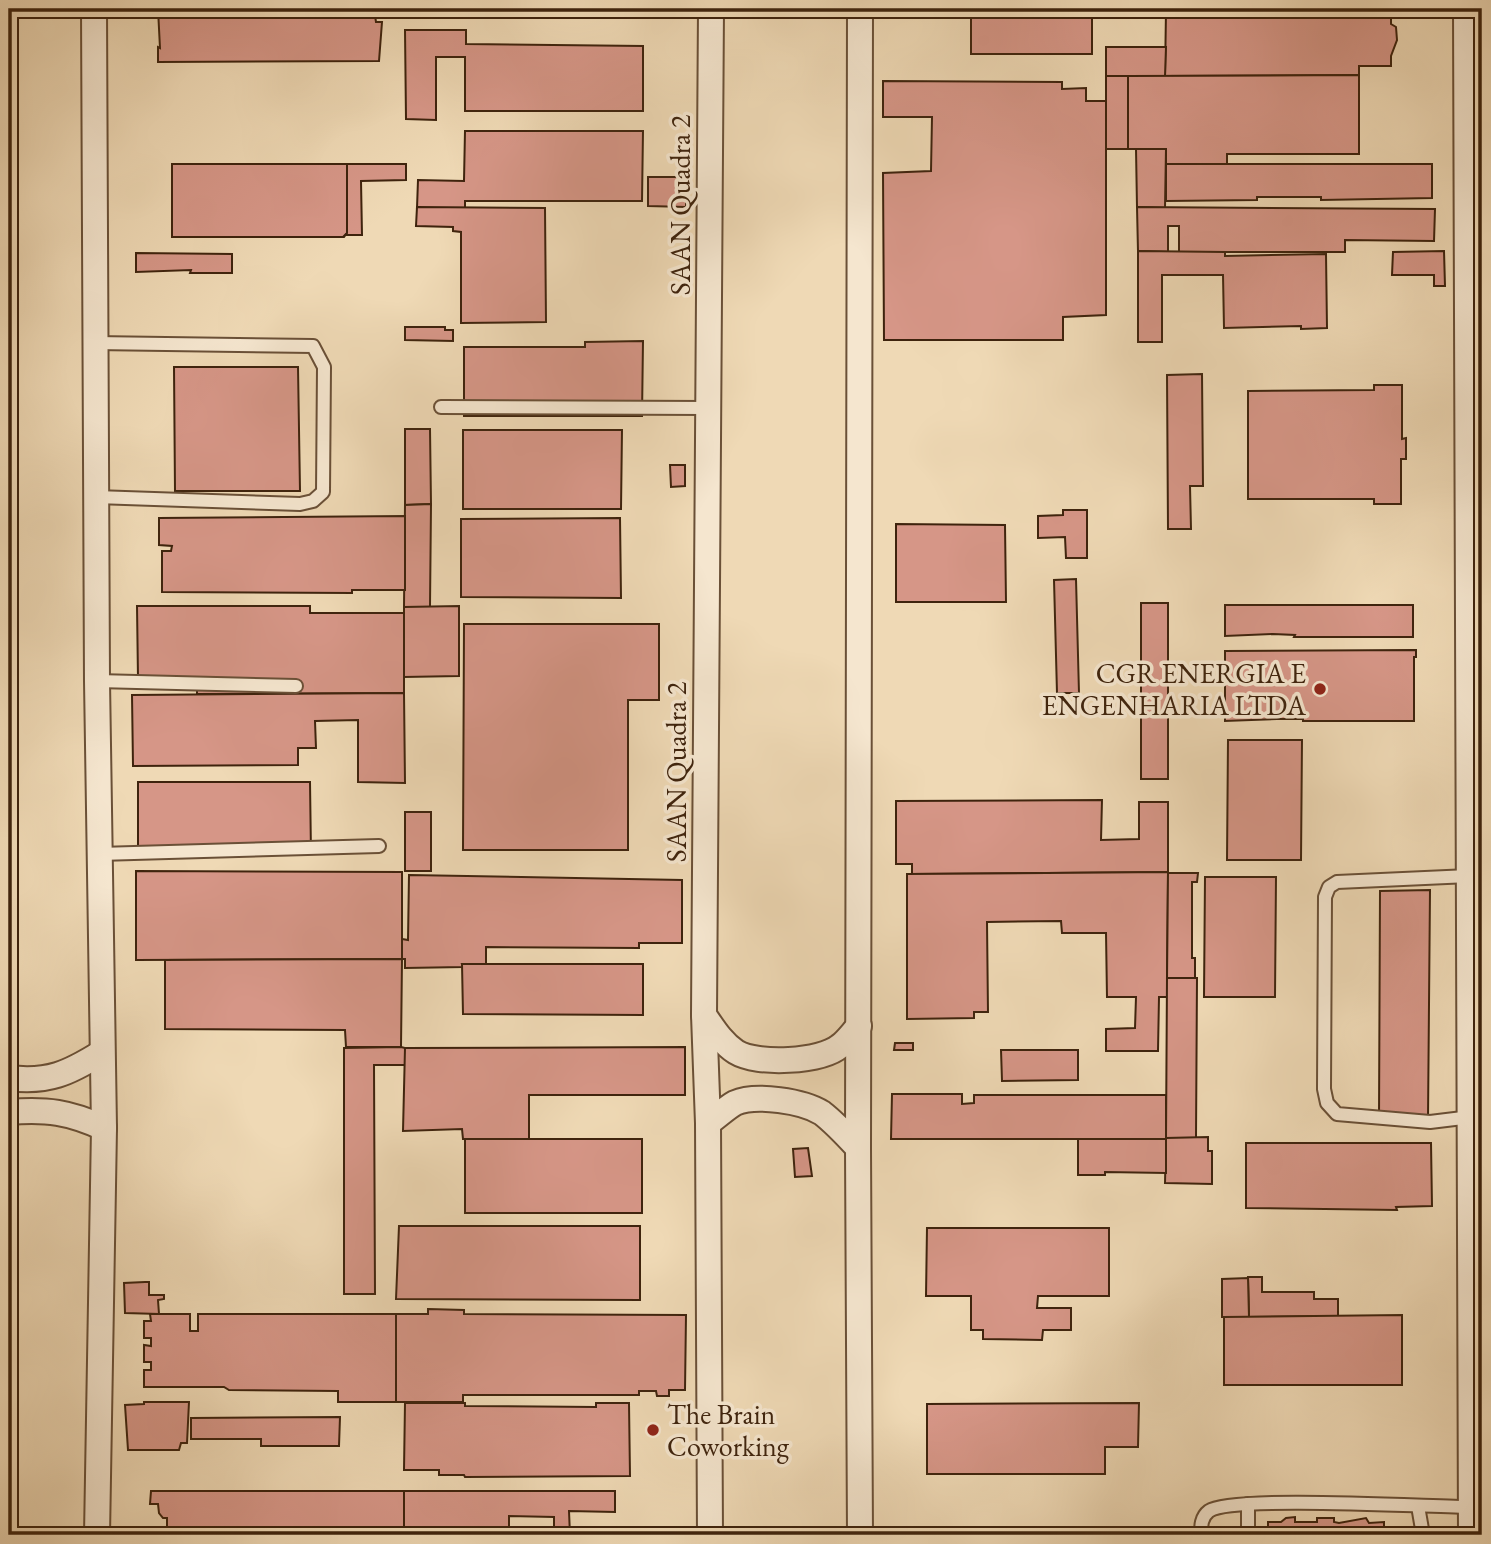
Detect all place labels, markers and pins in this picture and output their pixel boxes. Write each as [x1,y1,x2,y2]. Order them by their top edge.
place label: CGR ENERGIA E ENGENHARIA LTDA [1042,655,1307,723]
marker: CGR ENERGIA E ENGENHARIA LTDA [1312,681,1328,697]
place label: The Brain Coworking [667,1396,790,1464]
marker: The Brain Coworking [645,1422,661,1438]

